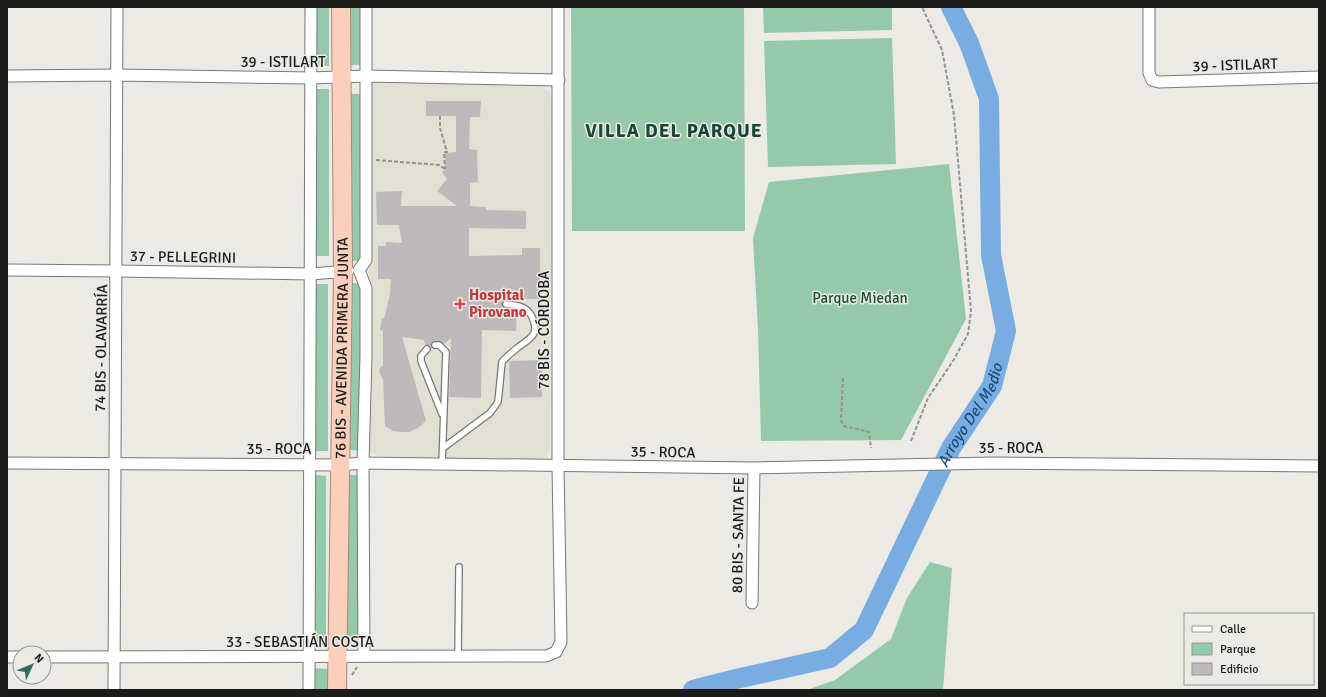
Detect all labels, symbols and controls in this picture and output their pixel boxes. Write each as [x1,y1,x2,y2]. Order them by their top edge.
street label: 39 - ISTILART [240,53,326,71]
street label: 39 - ISTILART [1192,54,1279,75]
district label: VILLA DEL PARQUE [585,119,763,143]
street label: 76 BIS - AVENIDA PRIMERA JUNTA [331,237,352,459]
street label: 37 - PELLEGRINI [130,247,236,267]
street label: 78 BIS - CÓRDOBA [534,271,553,389]
street label: 74 BIS - OLAVARRÍA [90,284,111,412]
place label: Hospital Pirovano [469,286,527,321]
park label: Parque Miedan [812,289,908,307]
marker: Hospital Pirovano [454,298,466,310]
water label: Arroyo Del Medio [933,361,1007,470]
street label: 35 - ROCA [979,439,1043,457]
street label: 35 - ROCA [247,440,311,458]
street label: 35 - ROCA [630,442,696,462]
street label: 80 BIS - SANTA FE [728,477,748,593]
legend [1184,613,1314,685]
text: Calle [1220,622,1246,637]
street label: 33 - SEBASTIÁN COSTA [226,632,374,651]
text: Parque [1220,642,1256,657]
north arrow [12,645,52,685]
text: N [31,651,46,666]
text: Edificio [1220,662,1258,677]

